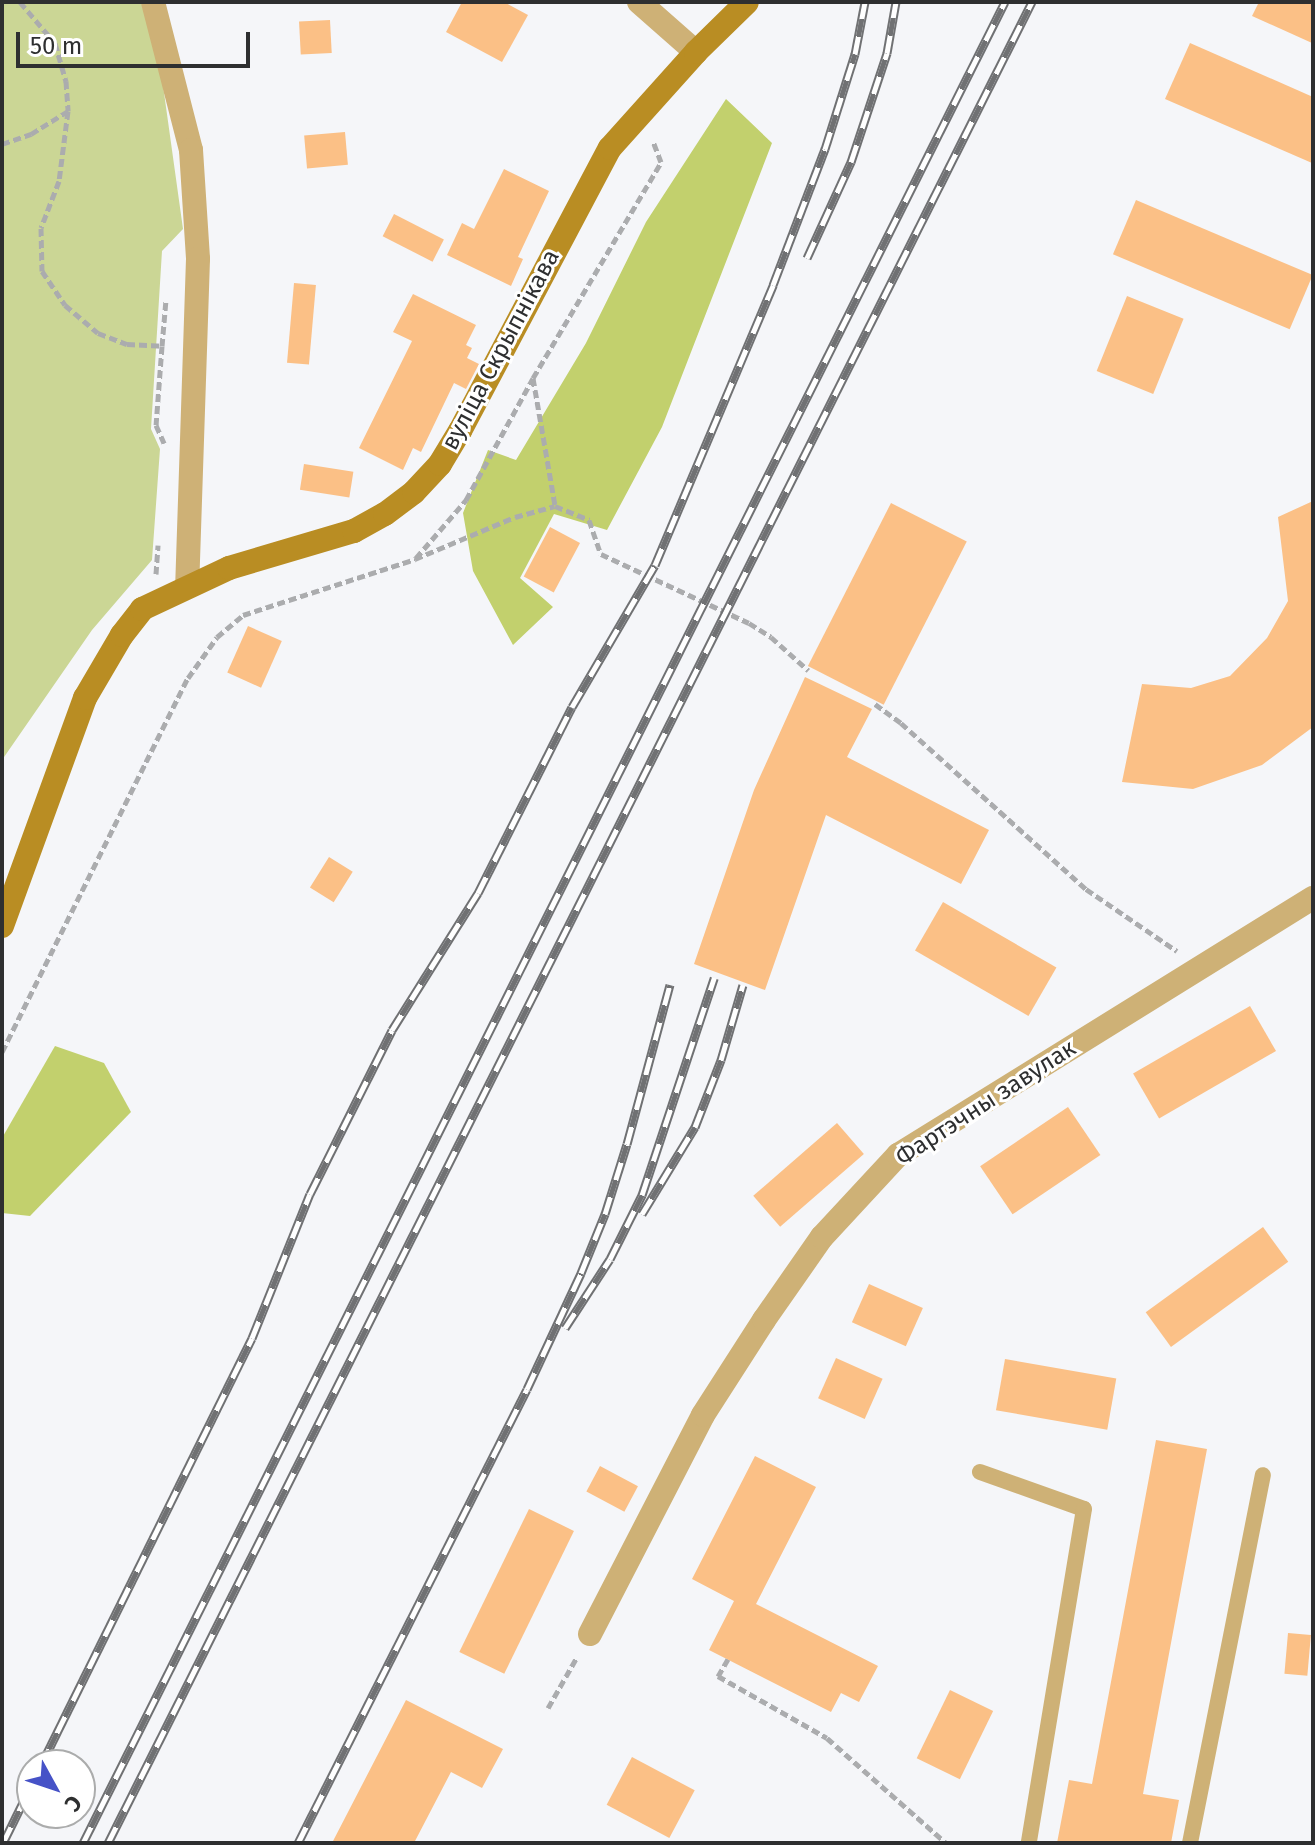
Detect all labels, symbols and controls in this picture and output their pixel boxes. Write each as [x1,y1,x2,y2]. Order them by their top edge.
scale bar [20,16,254,66]
text: 50 m [30,32,82,60]
street label: вуліца Скрыпнікава [436,245,566,455]
street label: Фартэчны завулак [891,1034,1081,1172]
north arrow [16,1749,96,1829]
text: С [59,1790,88,1817]

